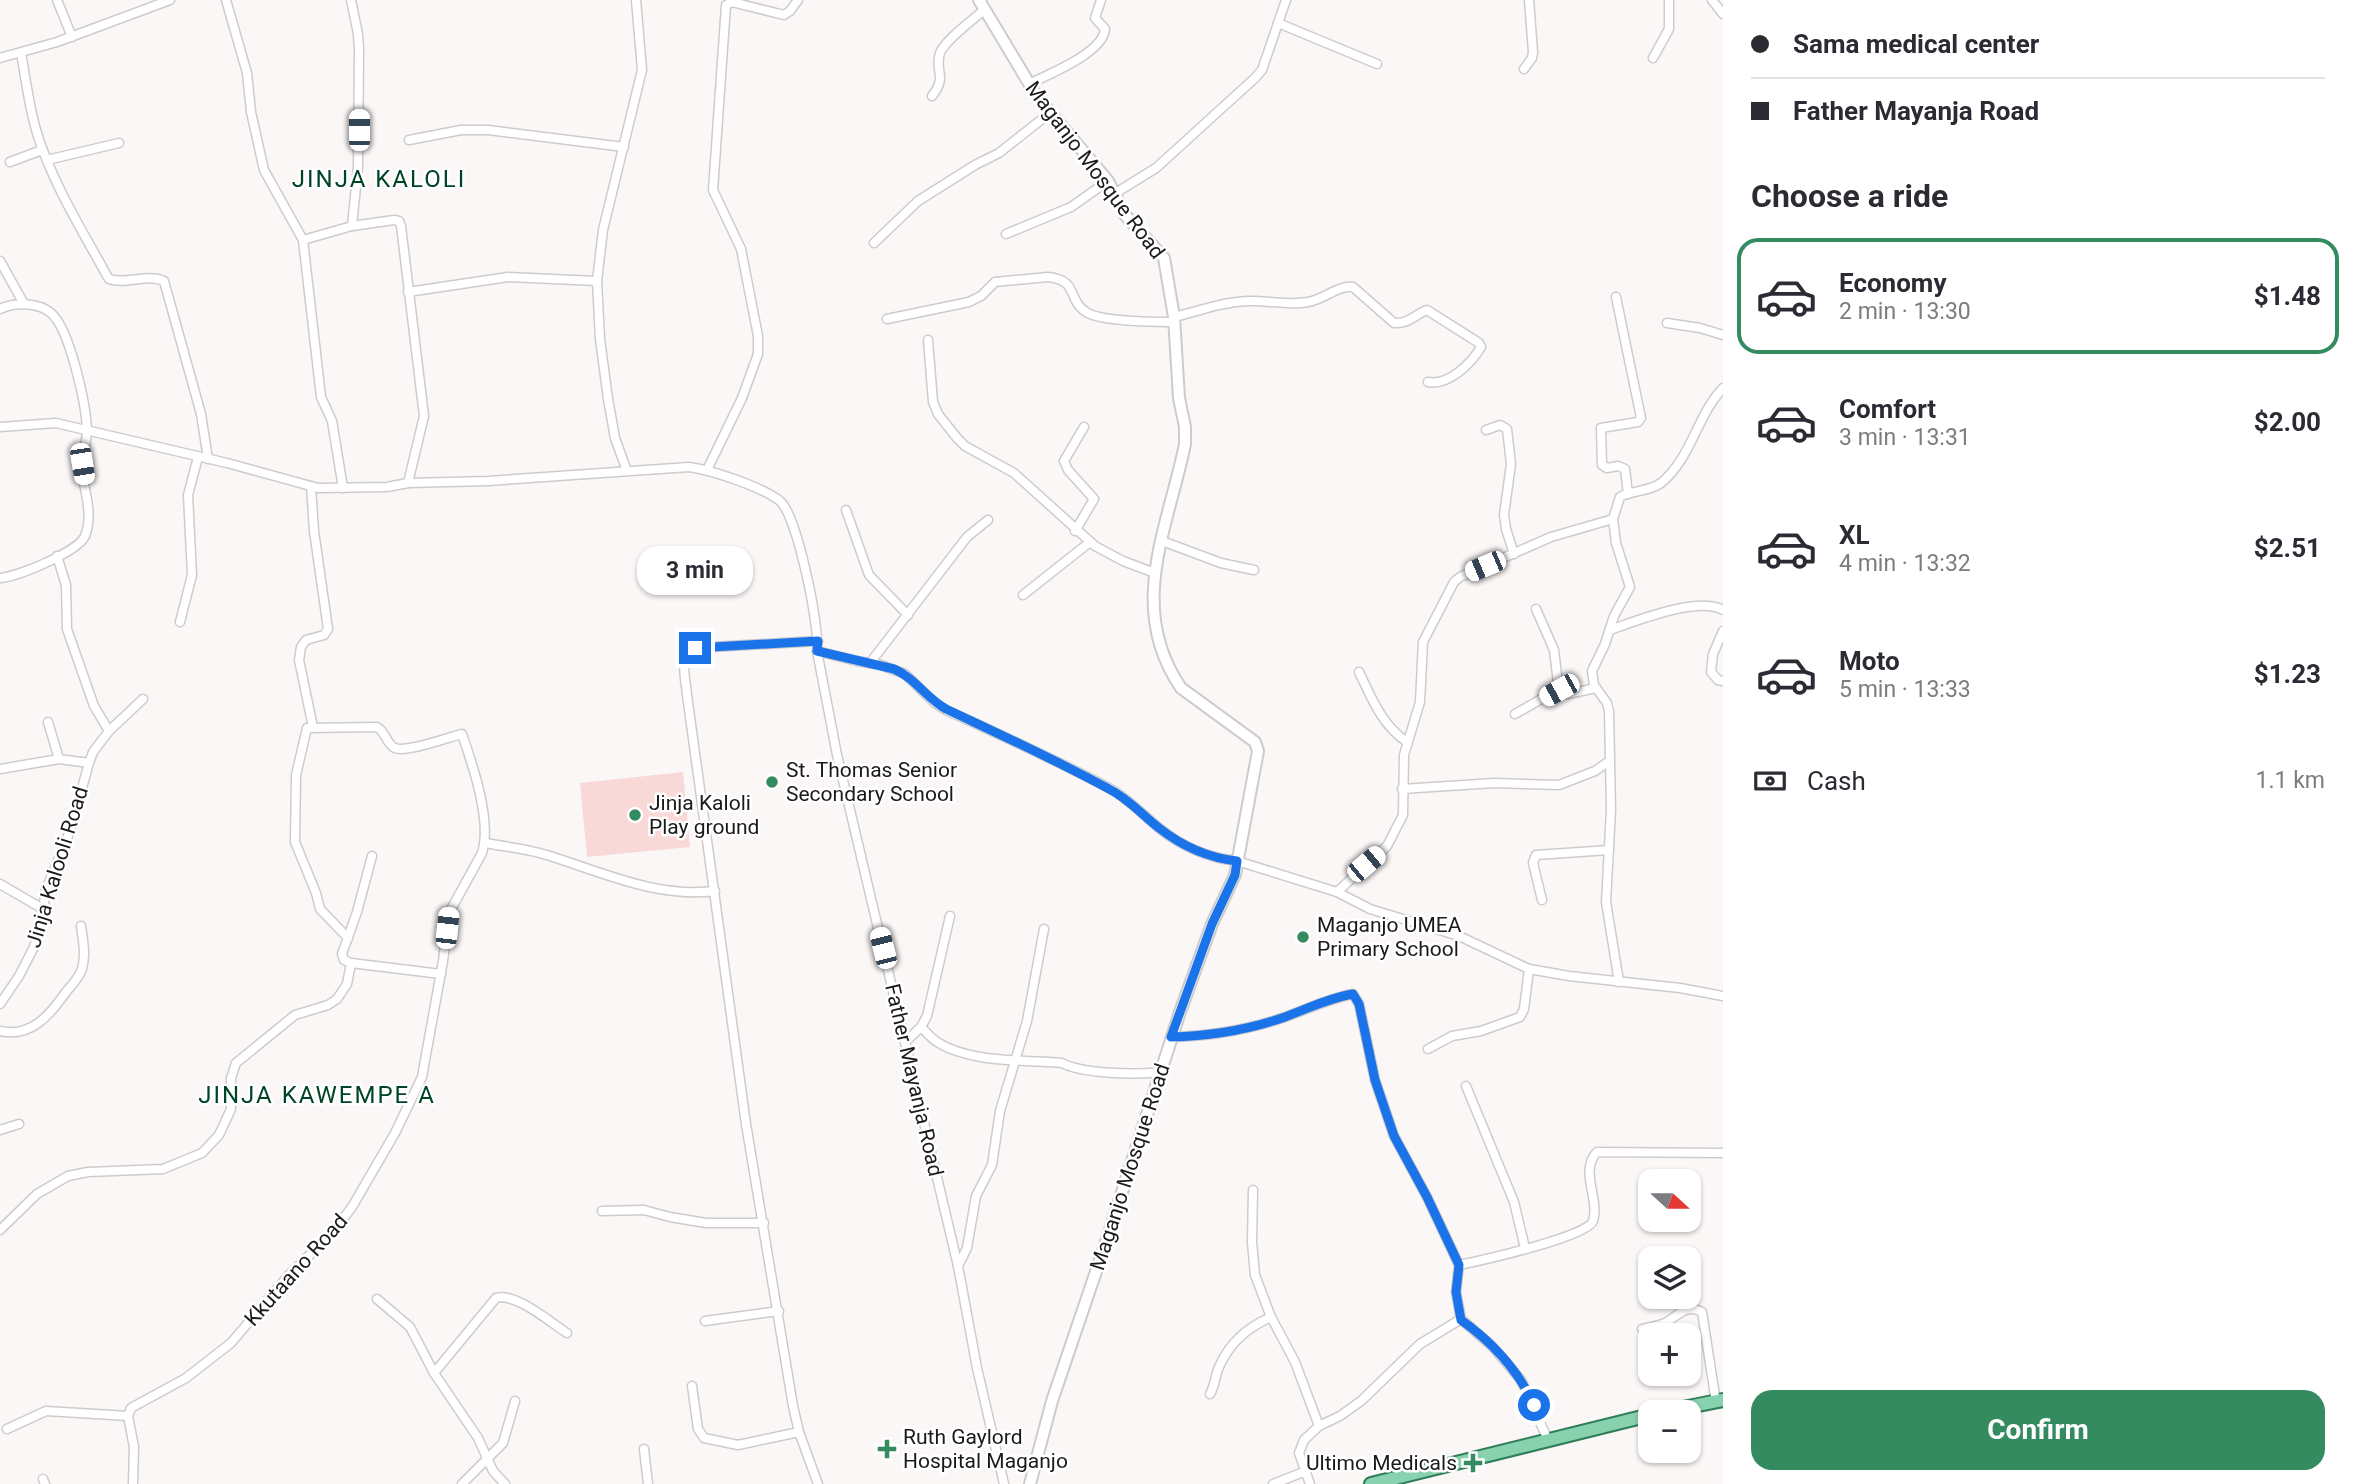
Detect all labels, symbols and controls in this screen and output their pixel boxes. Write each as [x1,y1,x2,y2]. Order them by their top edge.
text: Sama medical center [1793,29,2039,59]
street label: Maganjo Mosque Road [1020,77,1170,263]
text: Father Mayanja Road [1793,96,2039,126]
car [349,109,370,151]
district label: JINJA KALOLI [292,165,466,193]
text: Choose a ride [1751,177,1948,215]
icon: car [1755,265,1818,328]
text: Economy [1839,268,1946,298]
text: $1.48 [2254,281,2321,311]
text: 2 min · 13:30 [1839,298,1971,325]
icon: car [1755,391,1818,454]
text: Comfort [1839,394,1936,424]
text: $2.00 [2254,407,2321,437]
text: 3 min · 13:31 [1839,424,1971,451]
car [69,442,96,486]
icon: car [1755,517,1818,580]
text: XL [1839,520,1870,550]
text: $2.51 [2254,533,2321,563]
callout: 3 min [637,546,753,596]
car [1462,548,1509,584]
text: 4 min · 13:32 [1839,550,1971,577]
text: 3 min [666,557,724,584]
route end [679,632,711,664]
icon: car [1755,643,1818,706]
text: Moto [1839,646,1900,676]
text: $1.23 [2254,659,2321,689]
car [1536,671,1583,709]
text: 5 min · 13:33 [1839,676,1971,703]
place label: St. Thomas Senior Secondary School [786,758,957,806]
icon: cash [1751,762,1789,800]
text: Cash [1807,766,1866,796]
text: 1.1 km [2256,767,2325,794]
marker: St. Thomas Senior Secondary School [764,774,780,790]
street label: Jinja Kalooli Road [21,784,93,950]
place label: Jinja Kaloli Play ground [649,791,759,839]
marker: Jinja Kaloli Play ground [627,807,643,823]
car [1344,842,1389,886]
car [435,906,460,950]
place label: Maganjo UMEA Primary School [1317,913,1462,961]
car [868,925,899,971]
marker: Maganjo UMEA Primary School [1295,929,1311,945]
street label: Father Mayanja Road [880,981,948,1179]
street label: Maganjo Mosque Road [1085,1061,1175,1273]
district label: JINJA KAWEMPE A [198,1081,436,1109]
north arrow [1638,1169,1701,1232]
map controls [1638,1169,1701,1463]
street label: Kkutaano Road [240,1209,352,1331]
button: layers [1638,1246,1701,1309]
button: + [1638,1323,1701,1386]
route start [1518,1389,1550,1421]
button: Confirm [1751,1390,2325,1470]
button: − [1638,1400,1701,1463]
place label: Ruth Gaylord Hospital Maganjo [903,1425,1068,1473]
marker: Ruth Gaylord Hospital Maganjo [877,1439,897,1459]
place label: Ultimo Medicals [1306,1451,1457,1475]
marker: Ultimo Medicals [1463,1453,1483,1473]

